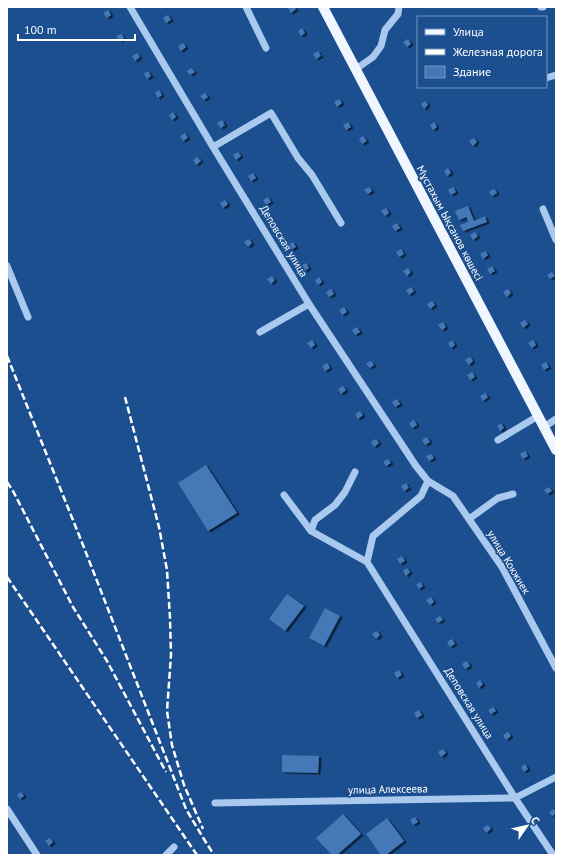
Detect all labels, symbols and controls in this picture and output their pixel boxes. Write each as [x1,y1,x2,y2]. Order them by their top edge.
scale bar [18,16,135,42]
legend [417,16,547,88]
text: 100 m [24,22,57,37]
text: Улица [453,24,484,39]
text: Железная дорога [452,44,543,59]
text: Здание [453,64,491,79]
street label: Мұстахым Ықсанов көшесі [414,163,486,283]
street label: Деповская улица [257,202,311,280]
street label: улица Кокжиек [484,527,534,597]
street label: Деповская улица [441,665,497,741]
street label: улица Алексеева [348,781,428,797]
north arrow [507,806,547,846]
text: С [528,814,543,827]

